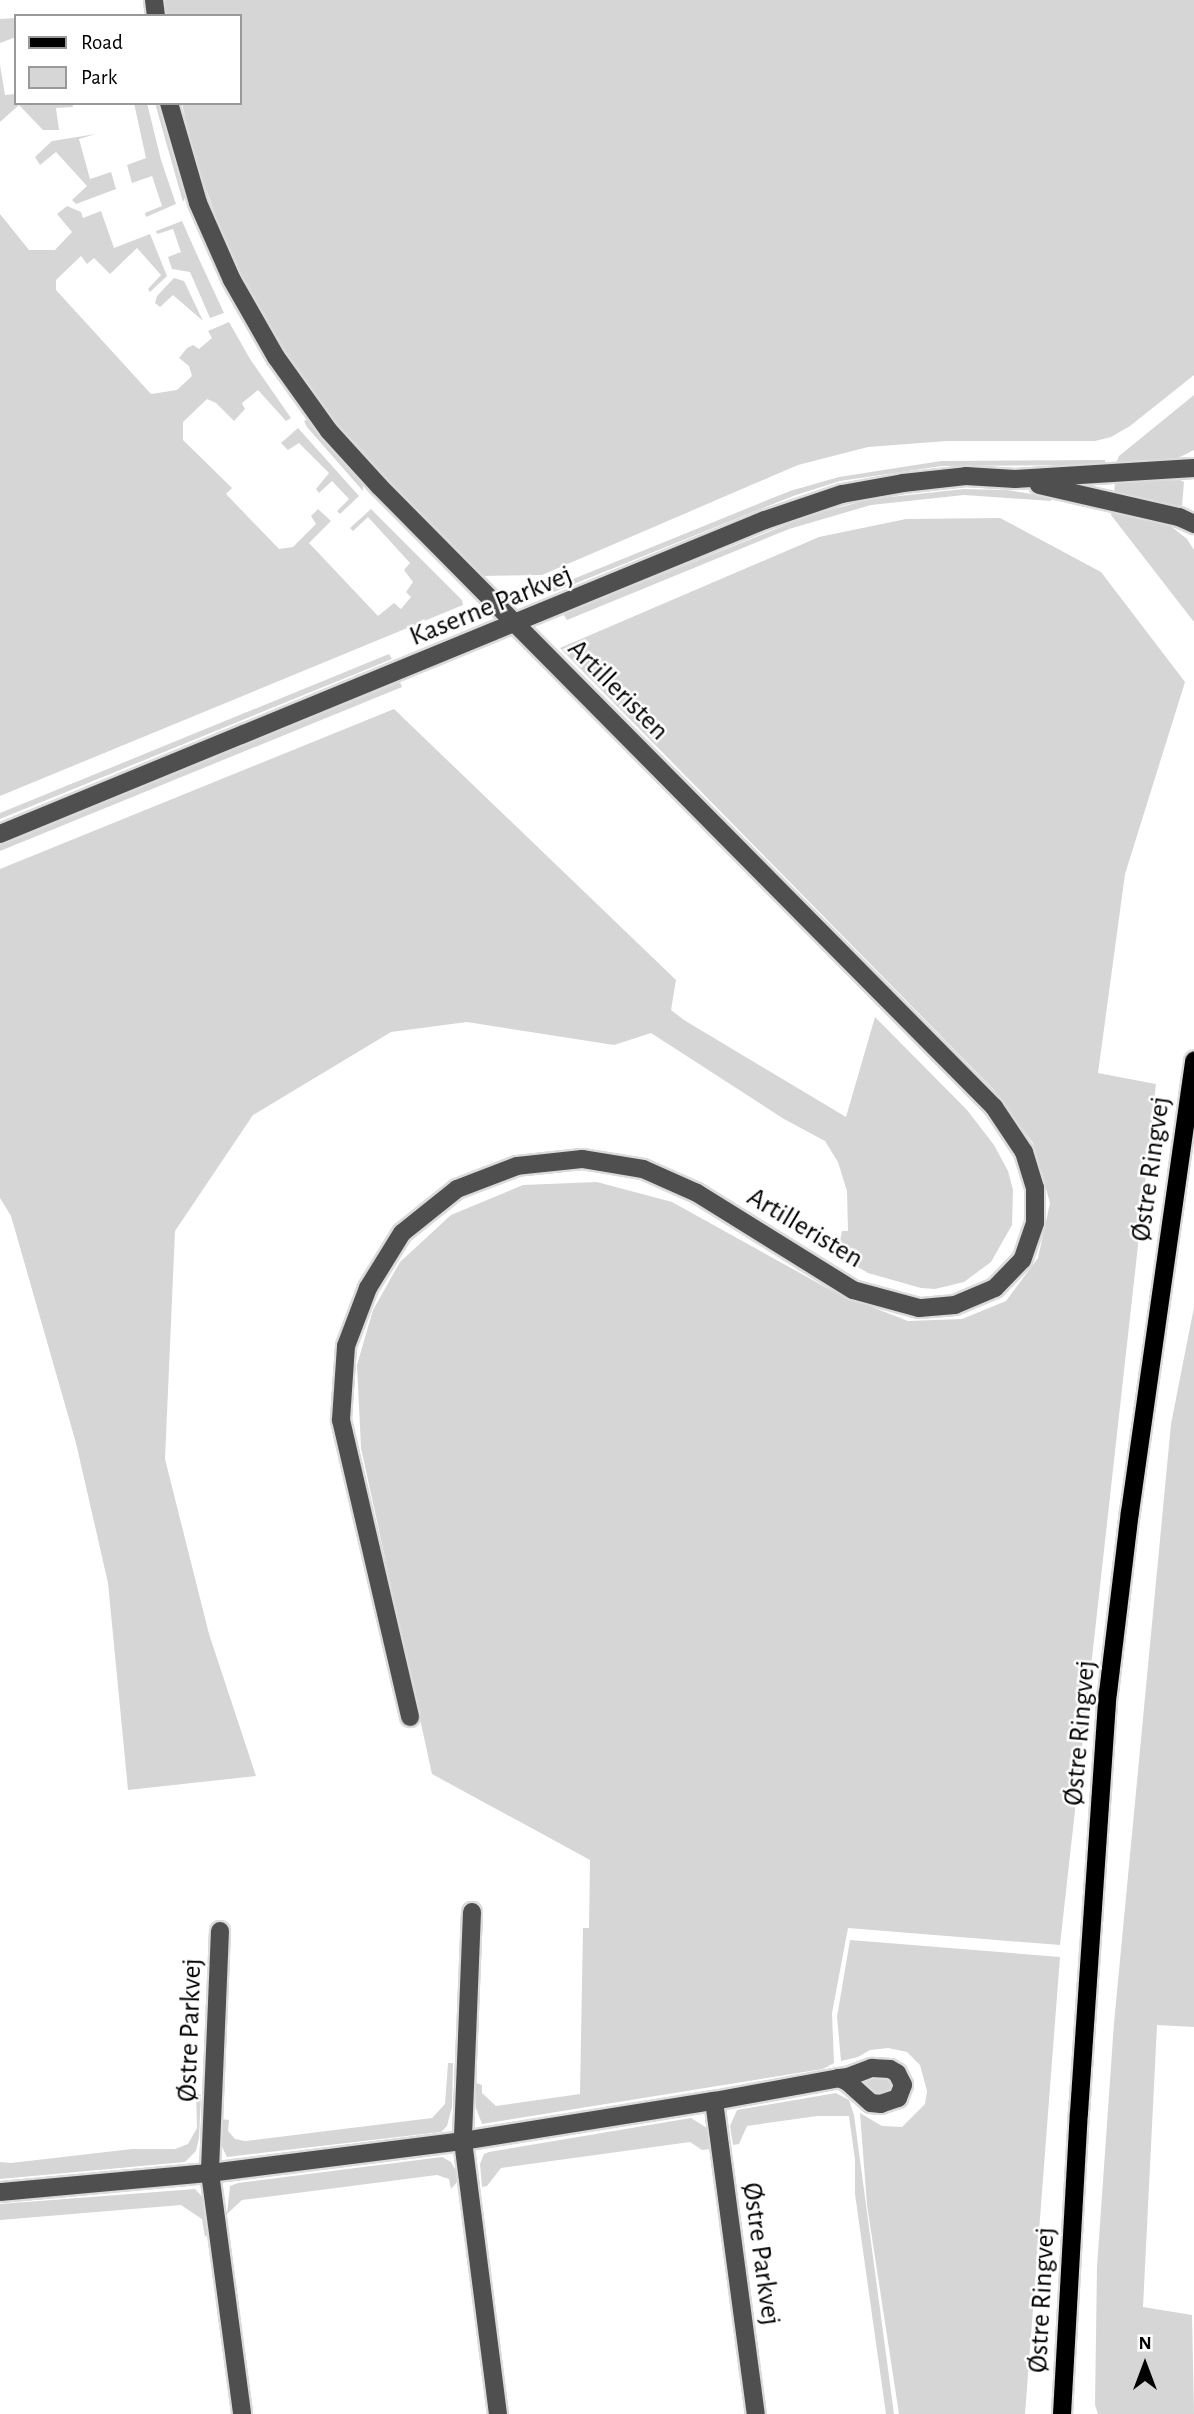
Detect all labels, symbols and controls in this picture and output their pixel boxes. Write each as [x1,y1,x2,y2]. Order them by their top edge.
legend [14,14,242,105]
text: Road [81,32,123,53]
text: Park [81,67,117,88]
street label: Kaserne Parkvej [405,558,577,654]
street label: Artilleristen [560,632,676,748]
street label: Østre Ringvej [1124,1094,1178,1244]
street label: Artilleristen [741,1180,869,1276]
street label: Østre Ringvej [1057,1659,1103,1807]
street label: Østre Parkvej [171,1958,209,2102]
street label: Østre Parkvej [734,2180,788,2328]
street label: Østre Ringvej [1021,2226,1063,2374]
north arrow [1110,2330,1180,2400]
text: N [1138,2334,1152,2353]

